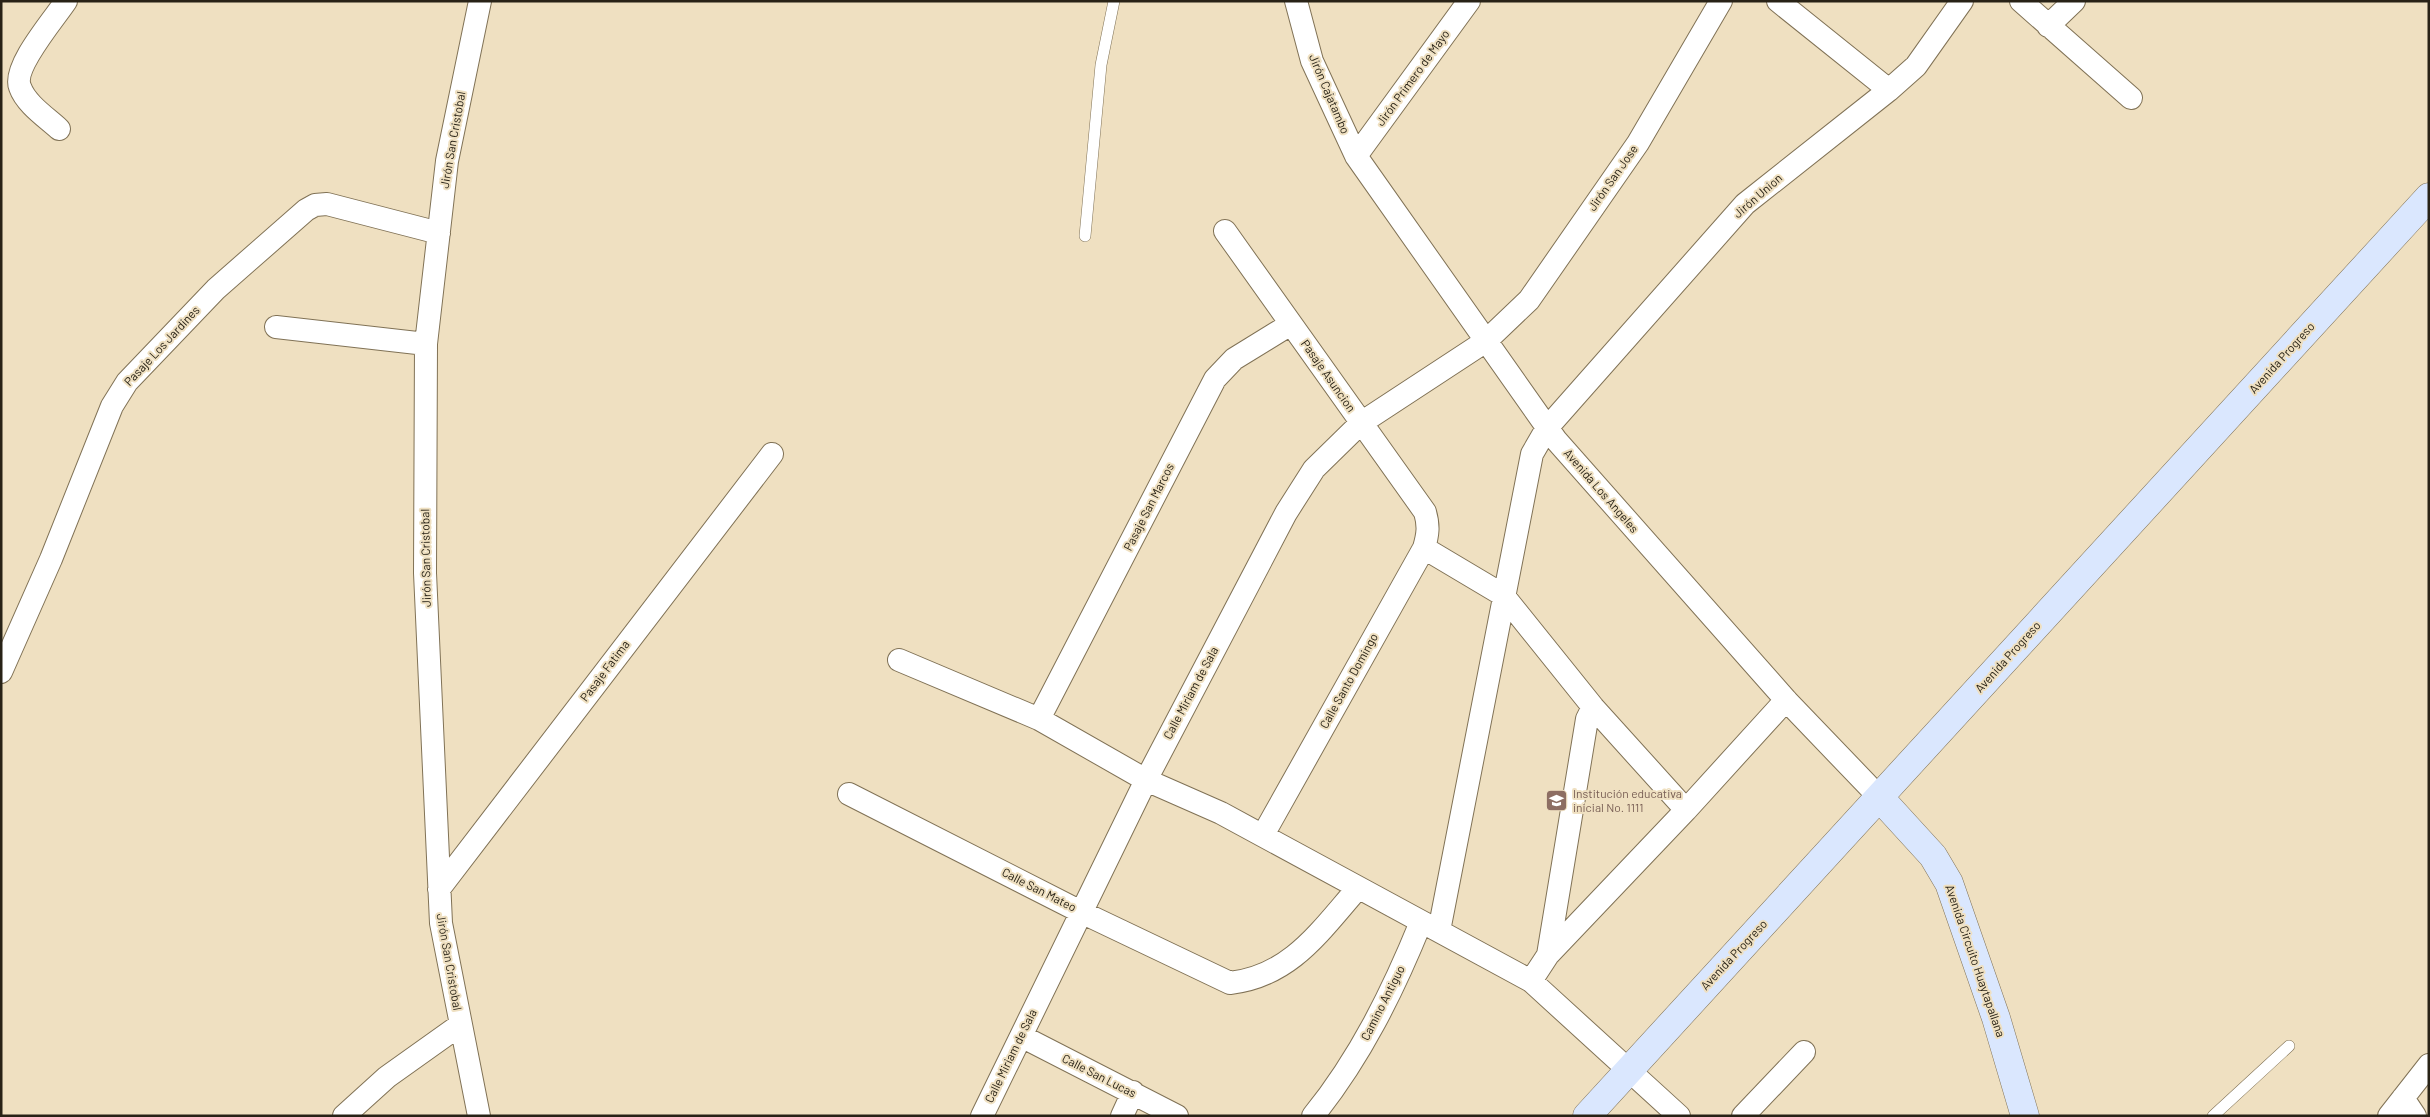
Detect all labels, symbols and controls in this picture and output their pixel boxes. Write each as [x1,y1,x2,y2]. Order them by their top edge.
street label: Jirón Primero de Mayo [1373,27,1452,128]
street label: Jirón Cajatambo [1307,52,1353,136]
street label: Jirón San Cristobal [437,90,467,189]
street label: Jirón San Jose [1584,142,1640,213]
street label: Jirón Union [1730,170,1785,220]
street label: Pasaje Los Jardines [121,302,202,388]
street label: Avenida Progreso [2246,319,2317,396]
street label: Pasaje Asuncion [1299,337,1359,414]
street label: Avenida Los Angeles [1562,446,1642,535]
street label: Pasaje San Marcos [1120,460,1176,553]
street label: Jirón San Cristobal [417,509,433,607]
street label: Avenida Progreso [1972,618,2043,695]
street label: Calle Santo Domingo [1316,630,1380,731]
street label: Pasaje Fatima [577,637,632,704]
street label: Calle Miriam de Sala [1160,644,1220,741]
place label: Institución educativa inicial No. 1111 [1573,786,1682,814]
school or university icon: Institución educativa inicial No. 1111 [1545,789,1569,813]
street label: Calle San Mateo [1000,864,1079,914]
street label: Avenida Circuito Huaytapallana [1943,883,2009,1039]
street label: Jirón San Cristobal [435,912,465,1011]
street label: Avenida Progreso [1697,916,1769,992]
street label: Camino Antiguo [1357,963,1407,1042]
street label: Calle Miriam de Sala [981,1006,1039,1105]
street label: Calle San Lucas [1060,1050,1139,1100]

